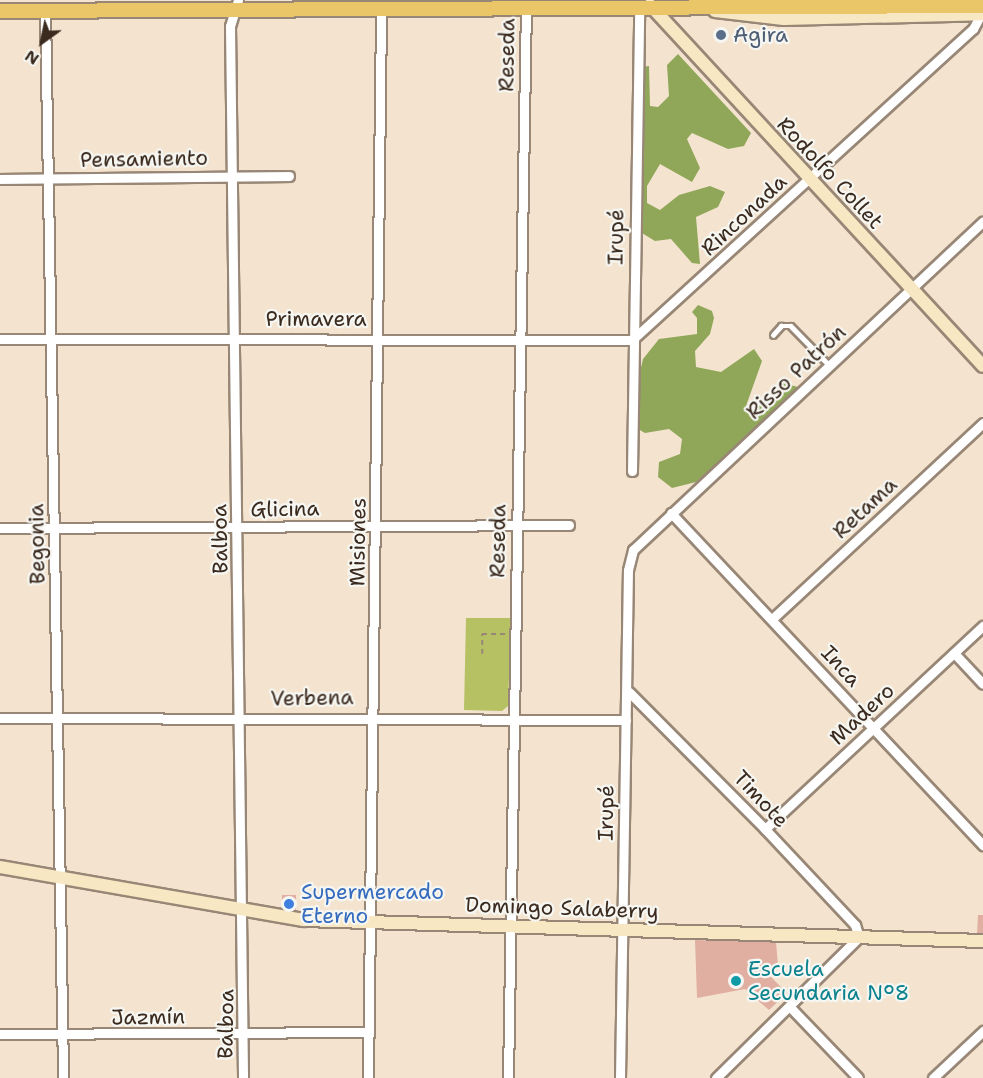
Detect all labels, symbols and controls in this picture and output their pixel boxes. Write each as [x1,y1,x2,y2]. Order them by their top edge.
north arrow [12,12,72,72]
street label: Reseda [494,18,520,92]
place label: Agira [733,22,788,48]
marker: Agira [714,28,728,42]
text: N [21,45,43,70]
street label: Rodolfo Collet [772,112,888,234]
street label: Pensamiento [80,145,208,173]
street label: Rinconada [696,169,792,261]
street label: Irupé [603,209,629,265]
street label: Primavera [266,306,366,332]
street label: Risso Patrón [741,320,851,424]
street label: Retama [828,472,902,544]
street label: Glicina [250,496,320,522]
street label: Misiones [345,497,371,587]
street label: Begonia [24,503,50,585]
street label: Balboa [207,504,233,574]
street label: Reseda [485,504,511,578]
street label: Inca [816,640,866,692]
street label: Madero [824,678,900,750]
street label: Verbena [270,685,354,711]
street label: Timote [728,765,794,833]
street label: Irupé [593,785,619,841]
place label: Supermercado Eterno [301,879,444,929]
street label: Domingo Salaberry [465,892,659,924]
marker: Supermercado Eterno [282,897,296,911]
place label: Escuela Secundaria N°8 [748,956,910,1006]
marker: Escuela Secundaria N°8 [729,974,743,988]
street label: Balboa [213,989,239,1059]
street label: Jazmín [111,1004,185,1030]

